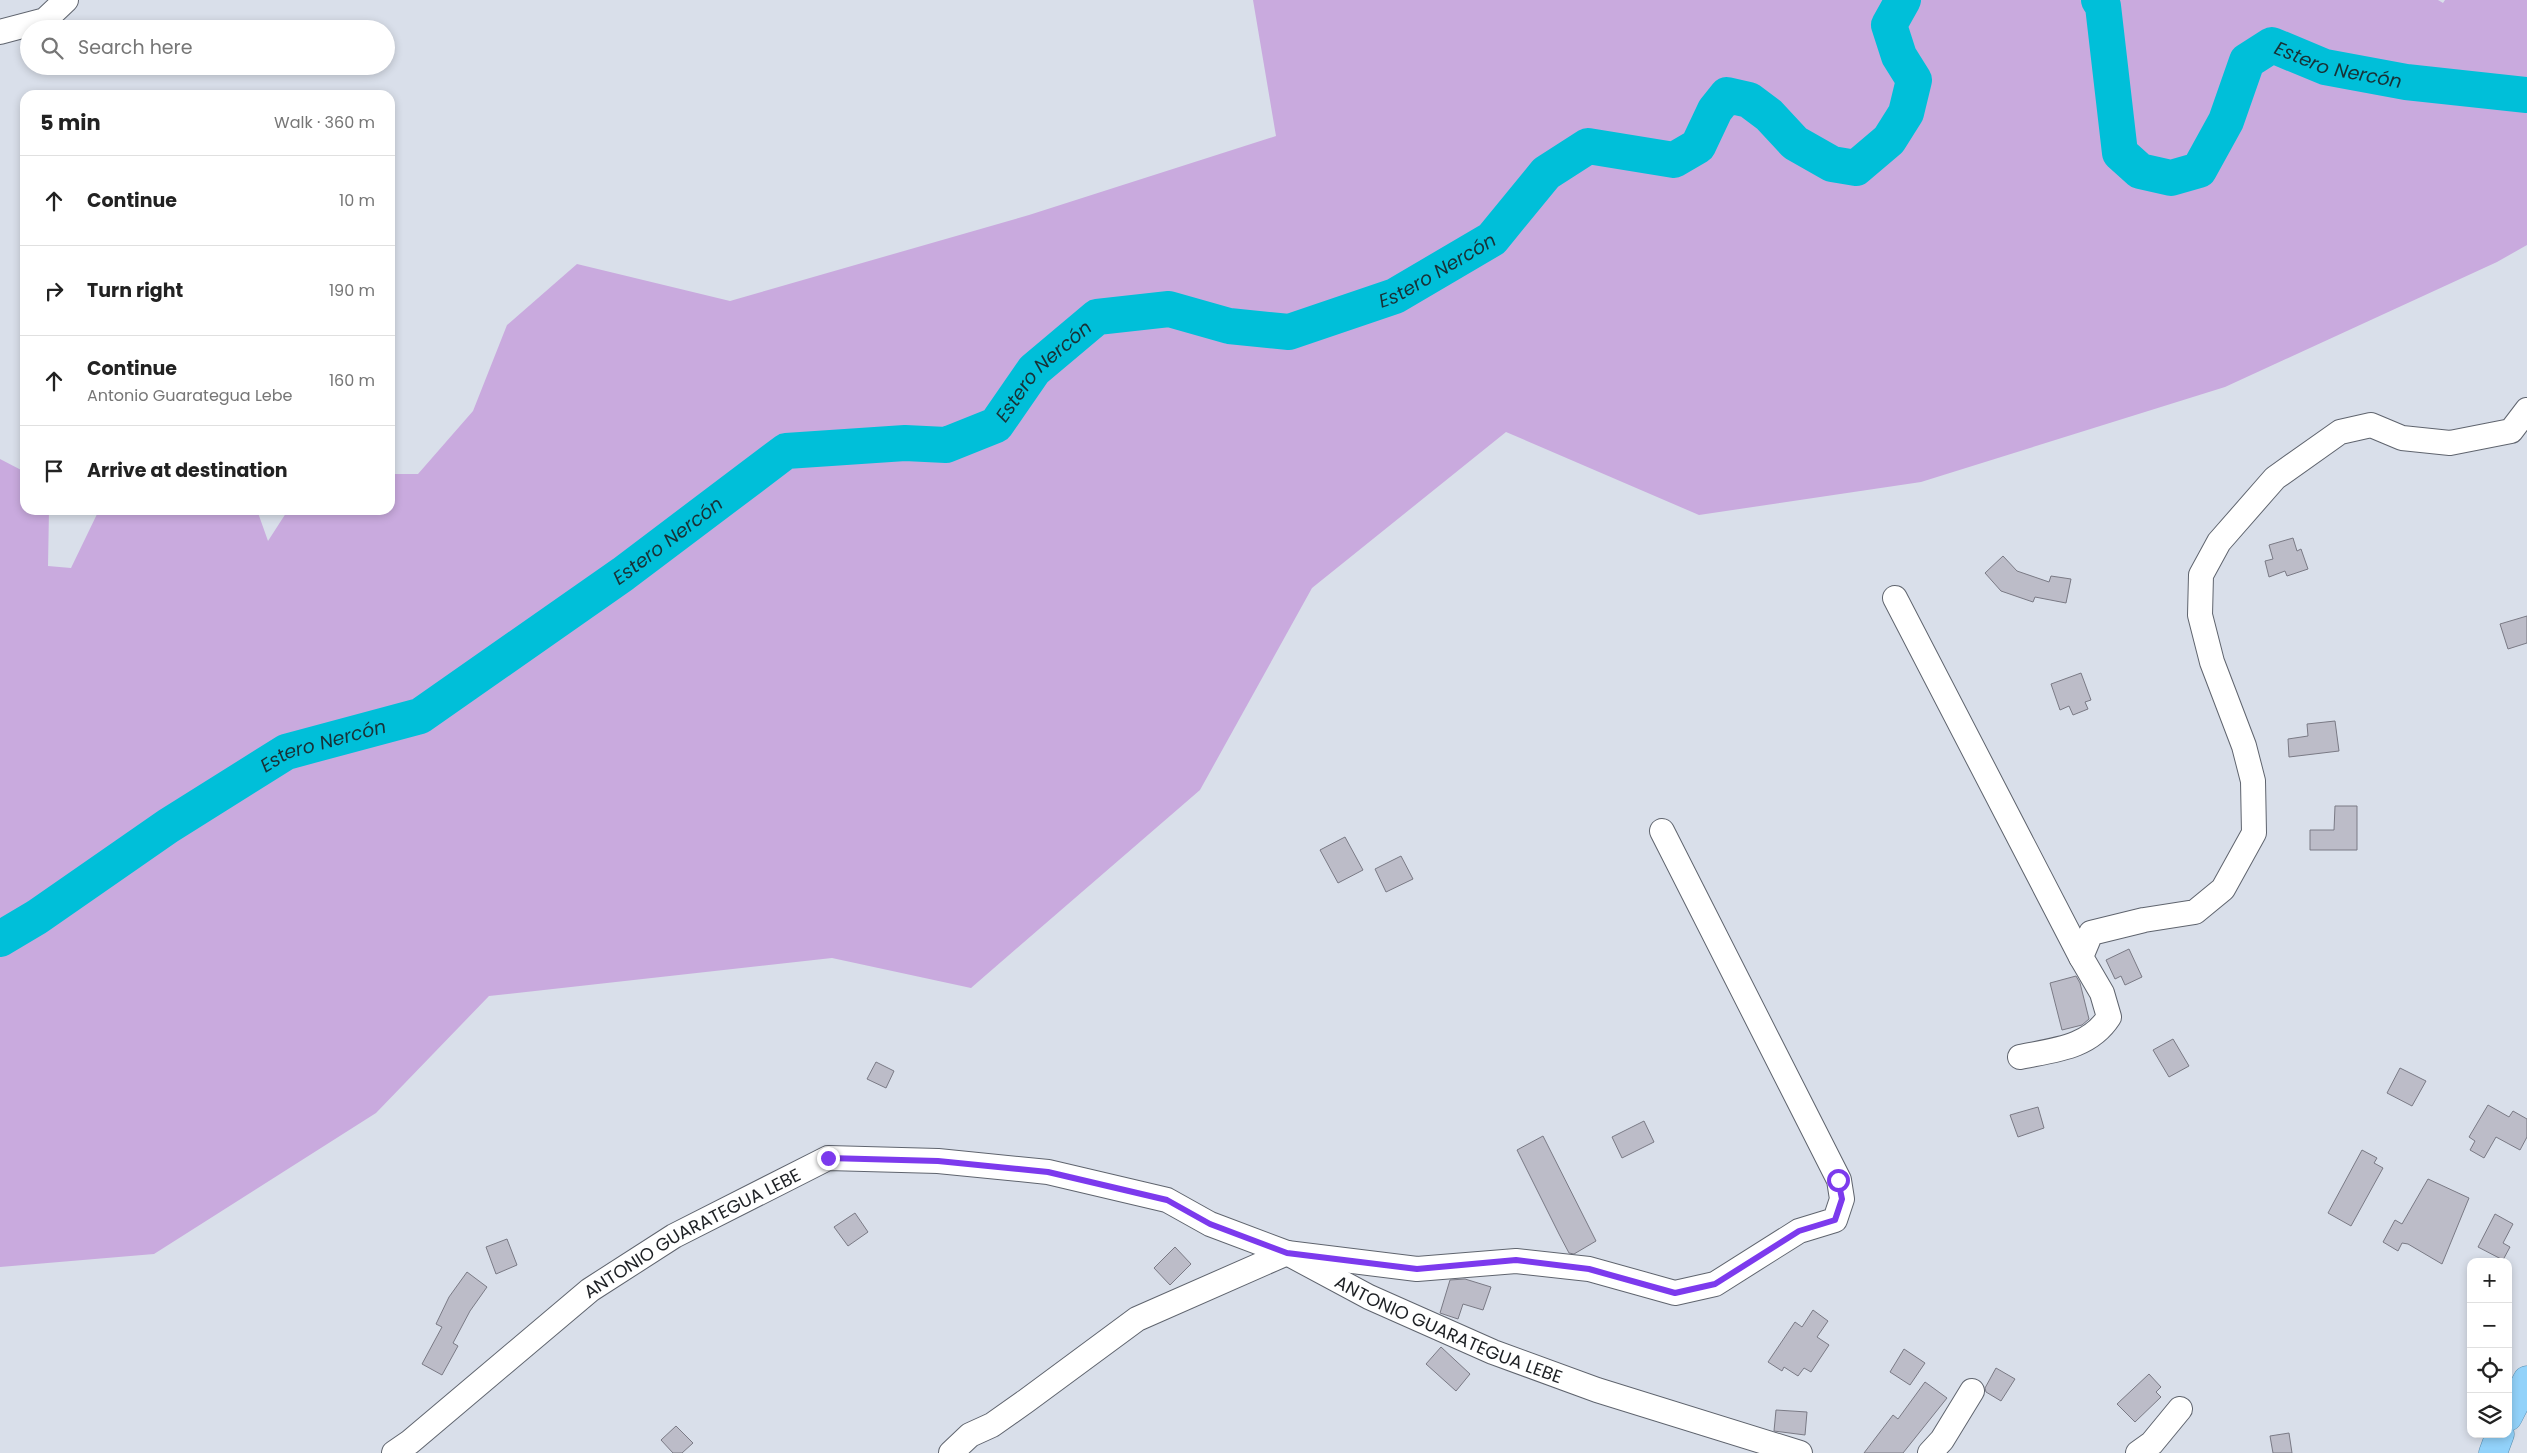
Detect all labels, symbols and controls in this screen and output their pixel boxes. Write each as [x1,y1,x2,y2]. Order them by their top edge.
search box [20,20,395,75]
icon: search [38,34,66,62]
text: Search here [78,34,192,61]
water label: Estero Nercón [2271,34,2404,95]
text: 5 min [40,108,101,137]
text: Walk · 360 m [274,111,375,134]
icon: ahead [40,187,68,215]
text: Continue [87,187,177,214]
text: 10 m [339,189,375,212]
water label: Estero Nercón [1375,226,1501,314]
icon: right [40,277,68,305]
text: Turn right [87,277,183,304]
text: 190 m [329,279,375,302]
water label: Estero Nercón [989,314,1097,427]
text: Continue [87,355,177,382]
icon: ahead [40,367,68,395]
text: 160 m [329,369,375,392]
text: Antonio Guarategua Lebe [87,384,293,407]
icon: arrive [40,457,68,485]
text: Arrive at destination [87,457,288,484]
water label: Estero Nercón [607,490,728,591]
water label: Estero Nercón [255,712,389,779]
route end [817,1147,840,1170]
street label: ANTONIO GUARATEGUA LEBE [578,1162,804,1304]
route start [1827,1169,1850,1192]
map controls [2467,1258,2512,1438]
button: + [2467,1258,2512,1303]
street label: ANTONIO GUARATEGUA LEBE [1331,1269,1566,1389]
button: − [2467,1303,2512,1348]
button: locate [2467,1348,2512,1393]
button: layers [2467,1393,2512,1438]

